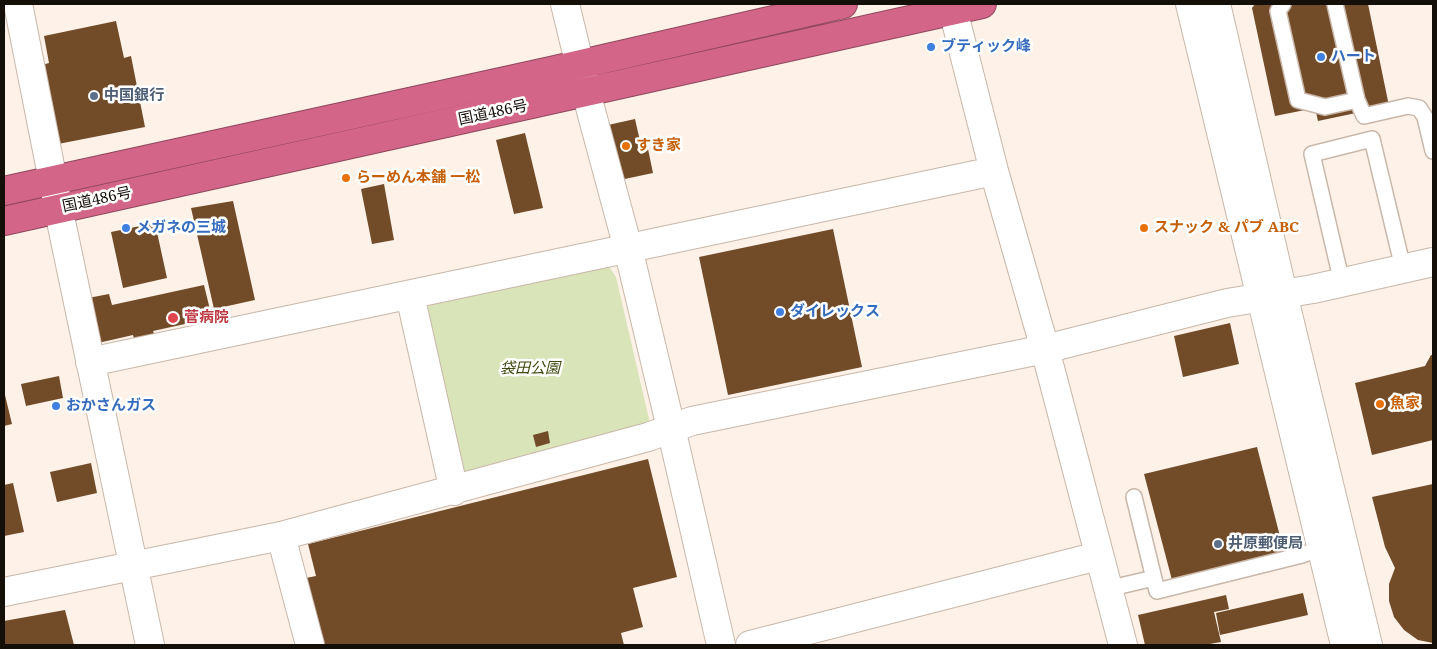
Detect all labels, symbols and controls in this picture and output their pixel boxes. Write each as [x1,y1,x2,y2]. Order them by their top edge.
place label: ブティック峰 [941,38,1031,56]
marker: ブティック峰 [925,41,937,53]
place label: ハート [1331,48,1376,66]
marker: ハート [1315,51,1327,63]
place label: 中国銀行 [104,87,164,105]
marker: 中国銀行 [88,90,100,102]
street label: 国道486号 [457,97,529,129]
place label: すき家 [636,137,681,155]
marker: すき家 [620,140,632,152]
place label: らーめん本舗 一松 [356,169,480,187]
marker: らーめん本舗 一松 [340,172,352,184]
street label: 国道486号 [61,184,133,216]
place label: メガネの三城 [136,219,226,237]
place label: スナック & パブ ABC [1154,219,1299,237]
marker: メガネの三城 [120,222,132,234]
marker: スナック & パブ ABC [1138,222,1150,234]
place label: ダイレックス [790,303,880,321]
marker: ダイレックス [774,306,786,318]
place label: 菅病院 [184,309,229,327]
marker: 菅病院 [166,311,180,325]
park label: 袋田公園 [500,360,560,378]
place label: 魚家 [1390,395,1420,413]
place label: おかさんガス [66,397,156,415]
marker: 魚家 [1374,398,1386,410]
marker: おかさんガス [50,400,62,412]
place label: 井原郵便局 [1228,535,1303,553]
marker: 井原郵便局 [1212,538,1224,550]

